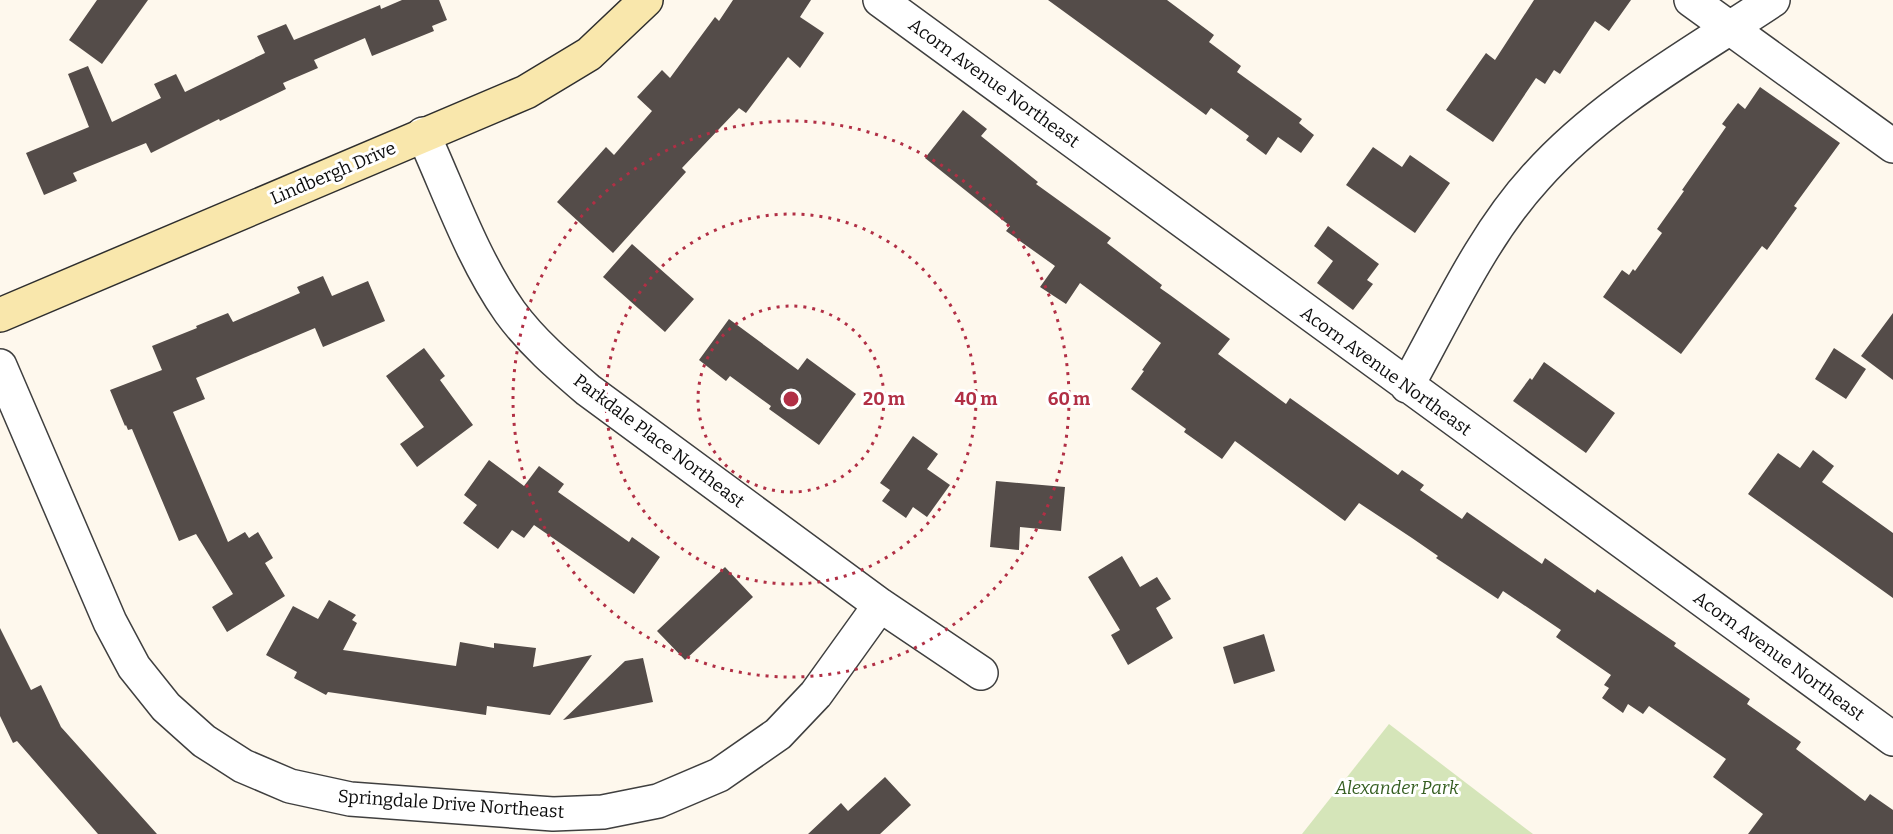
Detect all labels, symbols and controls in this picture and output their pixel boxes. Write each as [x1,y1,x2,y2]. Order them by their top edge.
street label: Acorn Avenue Northeast [904,14,1084,153]
street label: Lindbergh Drive [267,137,399,209]
street label: Acorn Avenue Northeast [1296,302,1476,441]
street label: Parkdale Place Northeast [569,369,749,513]
text: 20 m [863,388,905,410]
text: 40 m [955,388,997,410]
text: 60 m [1048,388,1090,410]
centre of rings [781,389,801,409]
street label: Acorn Avenue Northeast [1689,587,1869,726]
park label: Alexander Park [1334,777,1459,799]
street label: Springdale Drive Northeast [337,785,565,823]

